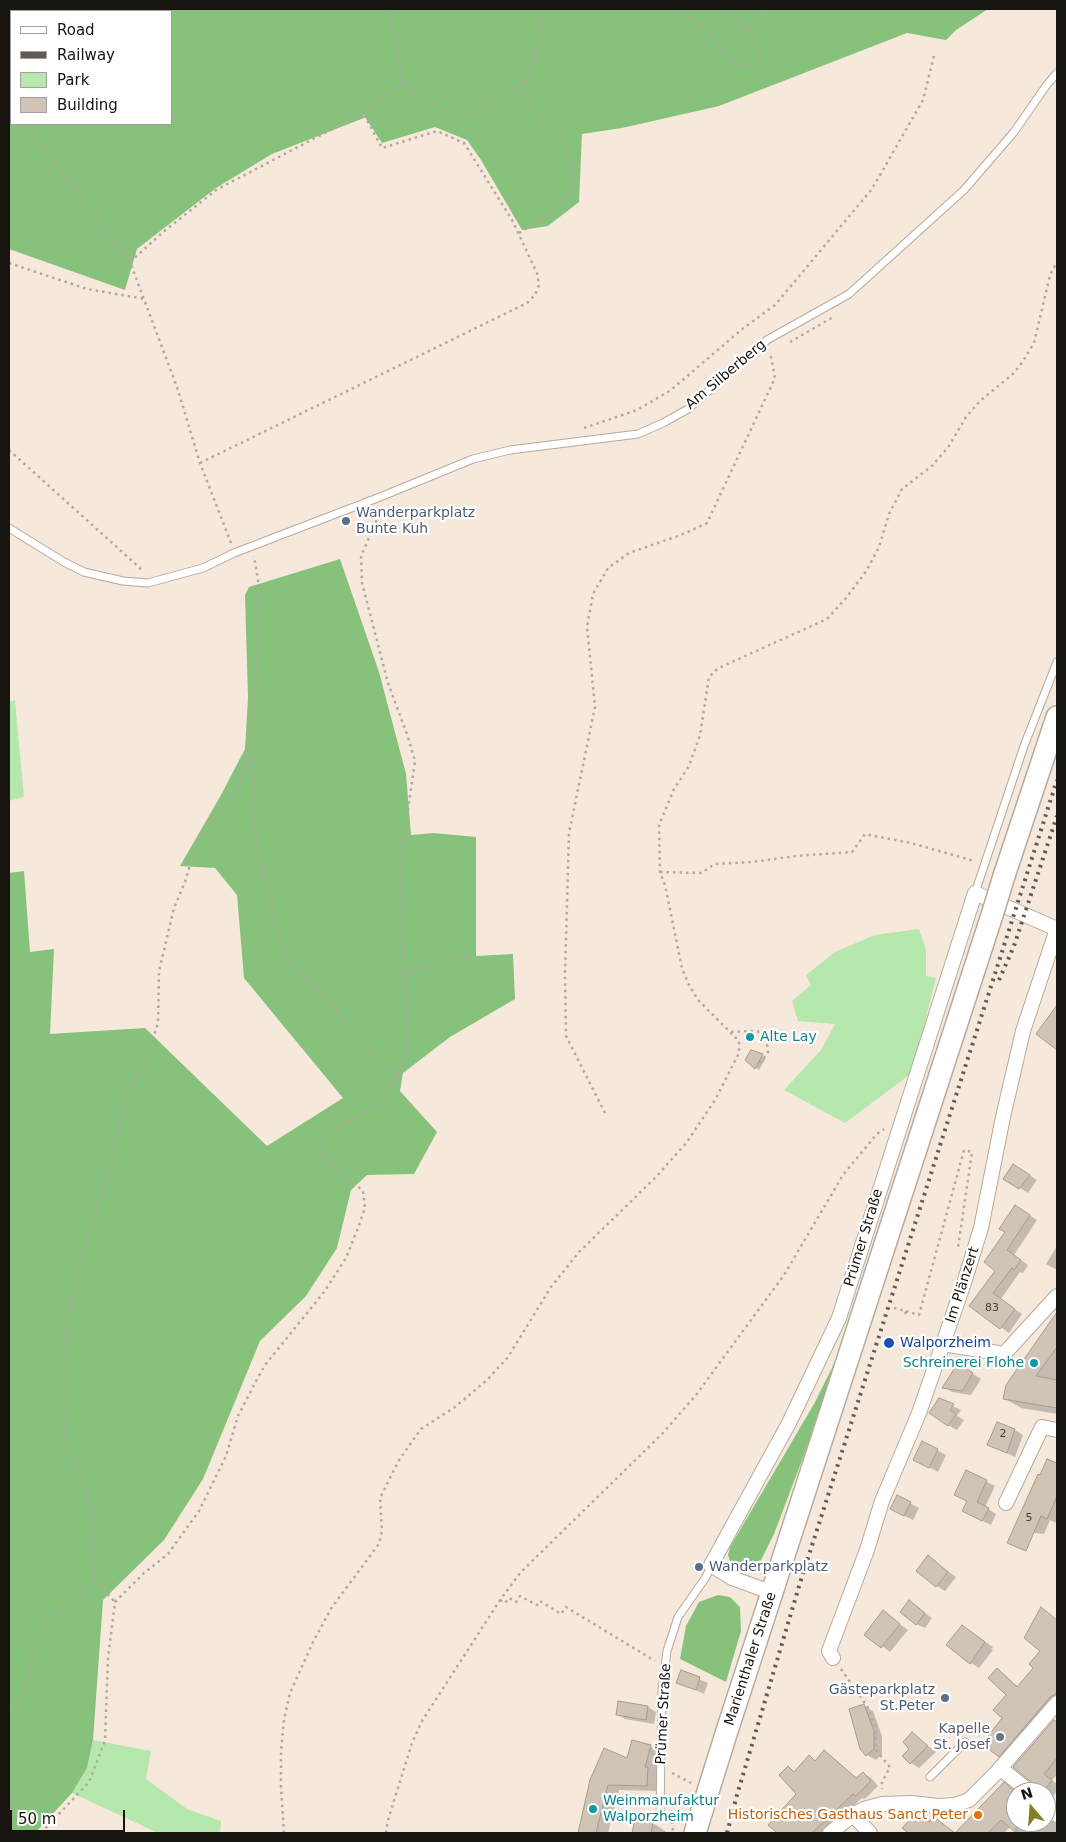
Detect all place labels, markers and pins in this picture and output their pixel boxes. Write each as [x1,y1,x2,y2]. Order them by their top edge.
place label: Wanderparkplatz Bunte Kuh [356,505,475,538]
marker: Wanderparkplatz Bunte Kuh [340,515,352,527]
place label: Alte Lay [760,1029,817,1045]
marker: Alte Lay [744,1031,756,1043]
place label: Walporzheim [900,1335,991,1351]
marker: Walporzheim [882,1336,896,1350]
place label: Schreinerei Flohe [903,1355,1024,1371]
marker: Schreinerei Flohe [1028,1357,1040,1369]
place label: Wanderparkplatz [709,1559,828,1575]
marker: Wanderparkplatz [693,1561,705,1573]
place label: Gästeparkplatz St.Peter [829,1682,935,1714]
marker: Gästeparkplatz St.Peter [939,1692,951,1704]
place label: Kapelle St. Josef [933,1721,990,1754]
marker: Kapelle St. Josef [994,1731,1006,1743]
place label: Weinmanufaktur Walporzheim [603,1793,719,1825]
marker: Weinmanufaktur Walporzheim [587,1803,599,1815]
place label: Historisches Gasthaus Sanct Peter [728,1807,968,1823]
marker: Historisches Gasthaus Sanct Peter [972,1809,984,1821]

